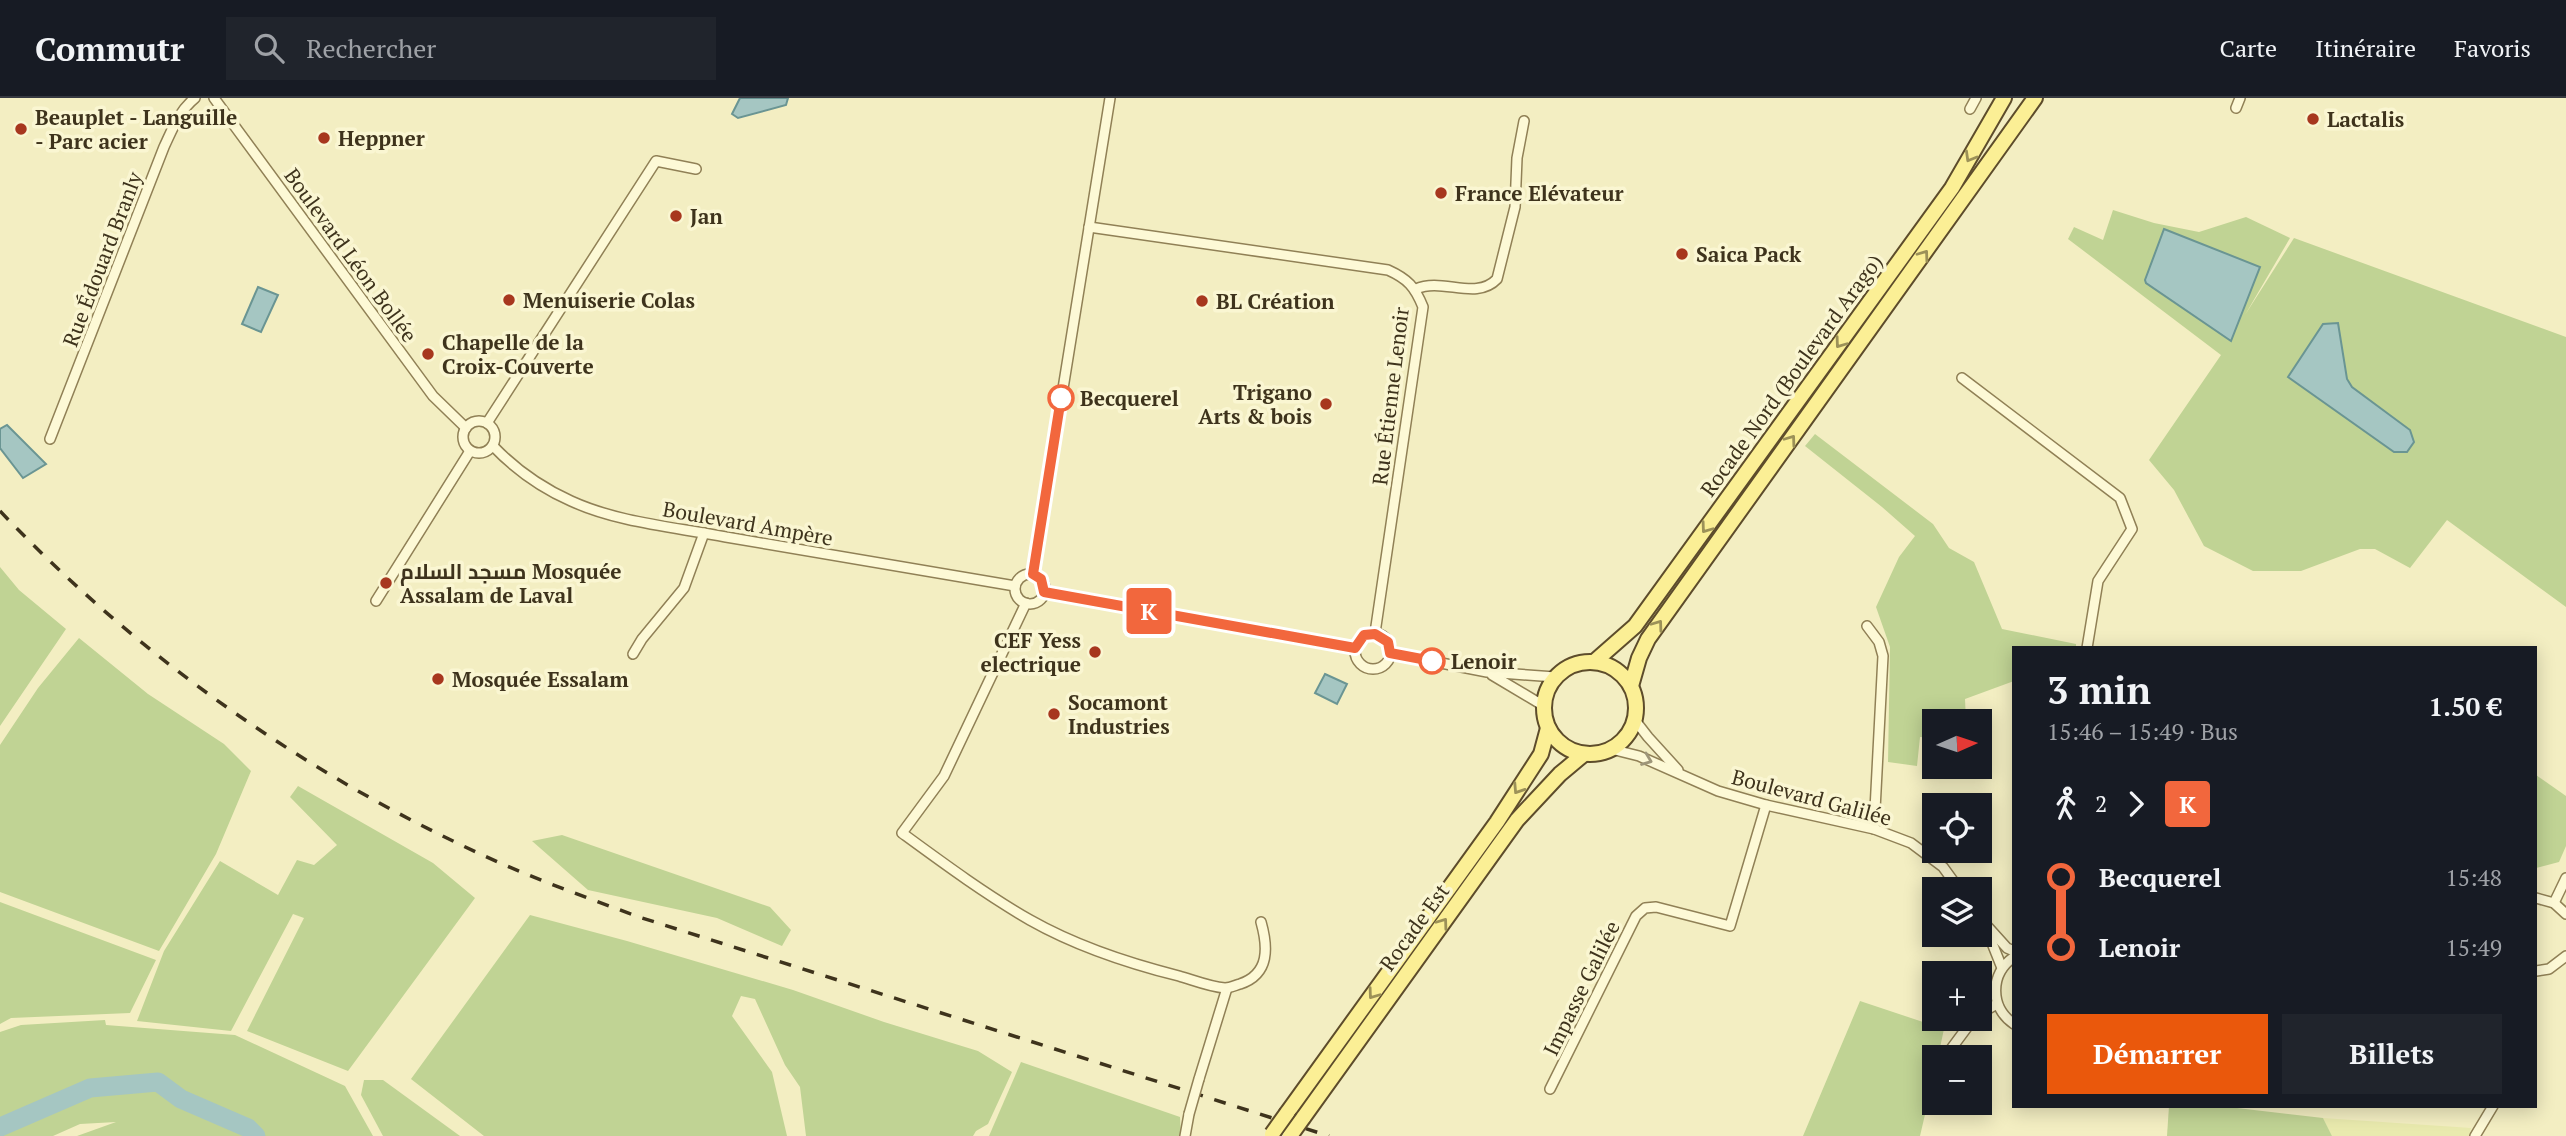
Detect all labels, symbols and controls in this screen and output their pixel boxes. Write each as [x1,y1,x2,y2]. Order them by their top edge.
search box [226,17,716,80]
text: Commutr [35,27,184,70]
icon: search [250,29,288,67]
text: Rechercher [306,31,436,65]
text: Carte [2219,32,2277,64]
text: Itinéraire [2315,32,2416,64]
text: Favoris [2454,32,2531,64]
place label: Beauplet - Languille - Parc acier [35,103,237,155]
place label: Lactalis [2327,105,2404,133]
marker: Lactalis [2305,111,2321,127]
marker: Beauplet - Languille - Parc acier [13,121,29,137]
place label: Heppner [338,124,425,152]
marker: Heppner [316,130,332,146]
one-way arrow [1965,150,1978,163]
street label: Boulevard Léon Bollée [278,162,424,348]
street label: Rue Édouard Branly [56,167,148,350]
place label: France Elévateur [1455,179,1624,207]
marker: France Elévateur [1433,185,1449,201]
place label: Jan [690,202,723,230]
marker: Jan [668,208,684,224]
place label: Saica Pack [1696,240,1802,268]
marker: Saica Pack [1674,246,1690,262]
street label: Rocade Nord (Boulevard Arago) [1694,248,1888,502]
one-way arrow [1916,250,1928,263]
place label: Menuiserie Colas [523,286,695,314]
place label: BL Création [1216,287,1335,315]
marker: Menuiserie Colas [501,292,517,308]
marker: BL Création [1194,293,1210,309]
street label: Rue Étienne Lenoir [1365,305,1415,487]
place label: Chapelle de la Croix-Couverte [442,328,594,380]
one-way arrow [1836,336,1848,348]
marker: Chapelle de la Croix-Couverte [420,346,436,362]
place label: Trigano Arts & bois [1198,378,1312,430]
place label: Becquerel [1080,384,1179,412]
marker: Becquerel [1048,385,1074,411]
marker: Trigano Arts & bois [1318,396,1334,412]
one-way arrow [1783,435,1795,448]
street label: Boulevard Ampère [661,494,835,552]
one-way arrow [1702,520,1715,533]
place label: مسجد السلام Mosquée Assalam de Laval [400,557,621,609]
marker: مسجد السلام Mosquée Assalam de Laval [378,575,394,591]
line badge: K [1126,588,1172,634]
text: K [1140,595,1158,627]
one-way arrow [1650,620,1663,633]
place label: CEF Yess electrique [980,626,1081,678]
marker: CEF Yess electrique [1087,644,1103,660]
place label: Lenoir [1451,647,1517,675]
marker: Lenoir [1419,648,1445,674]
place label: Mosquée Essalam [452,665,629,693]
text: 3 min [2047,665,2151,715]
marker: Mosquée Essalam [430,671,446,687]
place label: Socamont Industries [1068,688,1170,740]
text: 1.50 € [2429,689,2502,723]
marker: Socamont Industries [1046,706,1062,722]
north arrow [1922,709,1992,779]
map controls [1922,709,1992,1115]
text: 15:46 – 15:49 · Bus [2047,716,2238,747]
one-way arrow [1640,751,1652,765]
street label: Boulevard Galilée [1729,762,1895,832]
one-way arrow [1514,781,1527,794]
icon: walk [2047,785,2085,823]
icon: forward [2117,785,2155,823]
text: 2 [2095,788,2107,819]
text: K [2179,788,2196,820]
button: locate [1922,793,1992,863]
text: Becquerel [2099,860,2221,894]
text: 15:48 [2445,862,2502,893]
button: layers [1922,877,1992,947]
street label: Rocade Est [1373,878,1455,976]
street label: Impasse Galilée [1536,916,1626,1060]
one-way arrow [1435,918,1447,931]
text: Lenoir [2099,930,2180,964]
text: 15:49 [2445,932,2502,963]
button: + [1922,961,1992,1031]
one-way arrow [1368,986,1381,999]
button: Démarrer [2047,1014,2268,1094]
button: Billets [2282,1014,2502,1094]
button: − [1922,1045,1992,1115]

